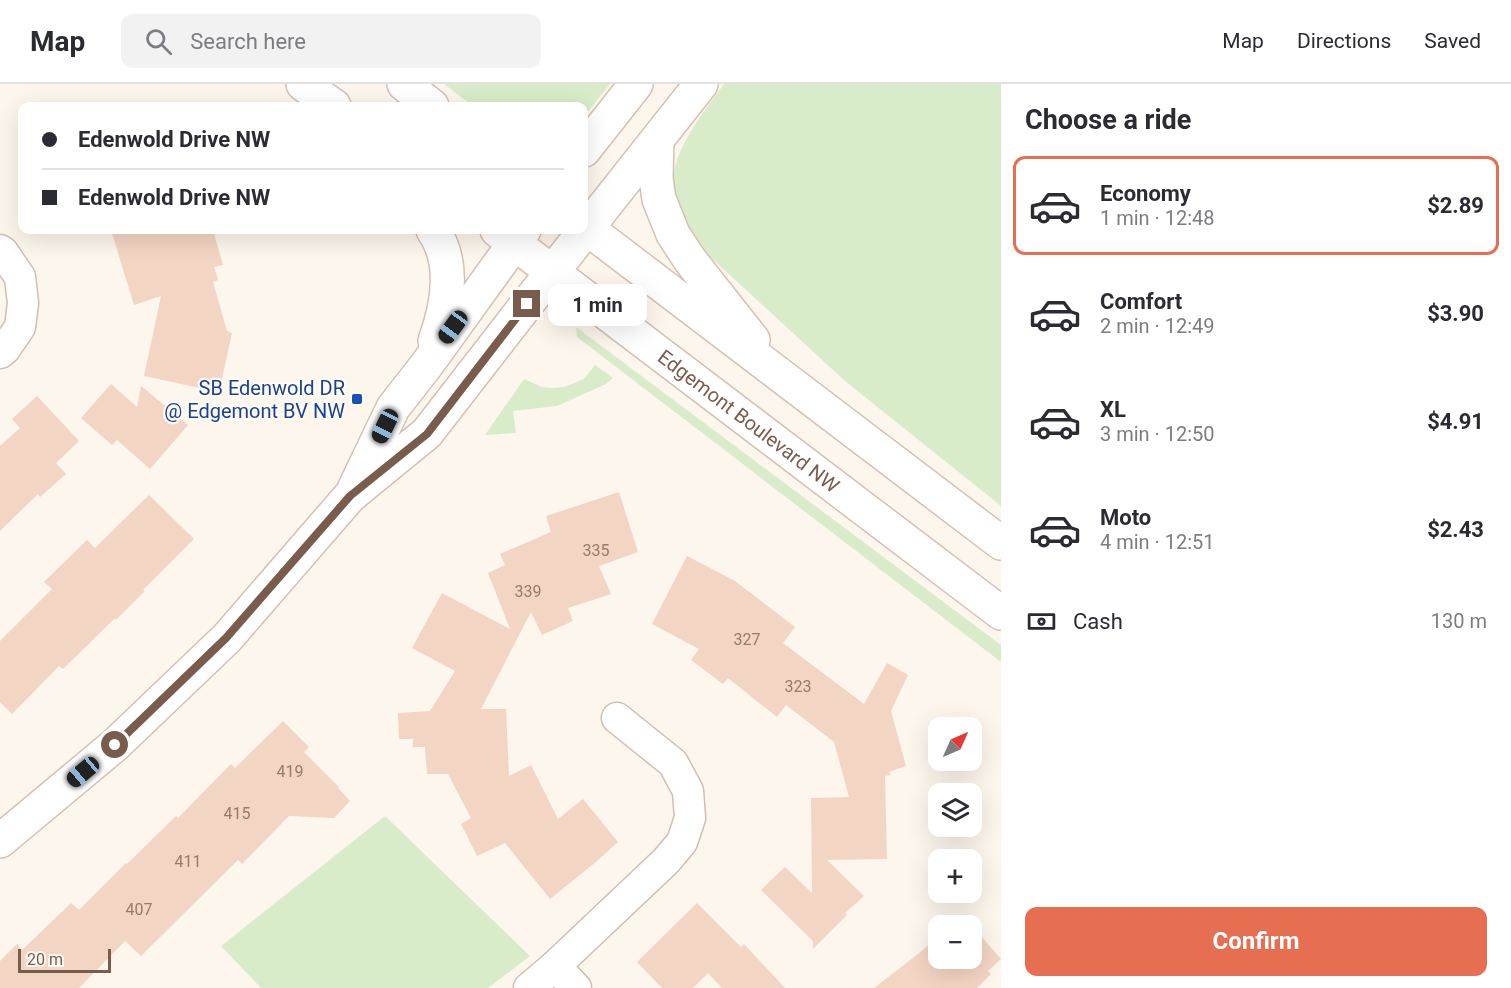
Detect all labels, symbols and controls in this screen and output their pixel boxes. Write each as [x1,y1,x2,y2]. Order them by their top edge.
search box [121,14,541,68]
text: Map [30,25,85,58]
icon: search [142,25,175,58]
text: Search here [190,29,306,54]
text: Map [1222,29,1264,53]
text: Directions [1297,29,1391,53]
text: Saved [1424,29,1481,53]
text: Choose a ride [1025,104,1191,136]
text: Edenwold Drive NW [78,127,270,152]
icon: car [1028,179,1082,233]
text: Economy [1100,181,1191,206]
text: Edenwold Drive NW [78,185,270,210]
text: $2.89 [1427,193,1484,218]
text: 1 min · 12:48 [1100,206,1215,230]
callout: 1 min [548,283,647,325]
icon: car [1028,287,1082,341]
text: Comfort [1100,289,1182,314]
route end [513,290,540,317]
text: 1 min [572,293,623,317]
text: $3.90 [1427,301,1484,326]
car [435,307,471,347]
text: 2 min · 12:49 [1100,314,1215,338]
street label: Edgemont Boulevard NW [653,345,844,498]
place label: SB Edenwold DR @ Edgemont BV NW [164,376,345,423]
marker: SB Edenwold DR @ Edgemont BV NW [350,392,364,406]
icon: car [1028,395,1082,449]
text: XL [1100,397,1126,422]
car [369,406,401,446]
text: $4.91 [1427,409,1484,434]
text: 3 min · 12:50 [1100,422,1215,446]
icon: car [1028,503,1082,557]
text: Moto [1100,505,1151,530]
text: $2.43 [1427,517,1484,542]
text: 4 min · 12:51 [1100,530,1215,554]
house number: 335 [583,541,609,560]
house number: 339 [515,582,541,601]
icon: cash [1025,605,1058,638]
text: Cash [1073,609,1123,634]
text: 130 m [1431,609,1487,633]
house number: 327 [734,630,760,649]
house number: 323 [785,677,811,696]
north arrow [928,717,982,771]
map controls [928,717,982,969]
route start [101,731,128,758]
car [63,754,103,790]
house number: 419 [277,762,303,781]
button: layers [928,783,982,837]
house number: 415 [224,804,250,823]
button: + [928,849,982,903]
house number: 411 [175,852,201,871]
house number: 407 [126,900,152,919]
button: Confirm [1025,907,1487,976]
button: − [928,915,982,969]
scale bar [18,946,111,974]
text: 20 m [27,950,63,969]

